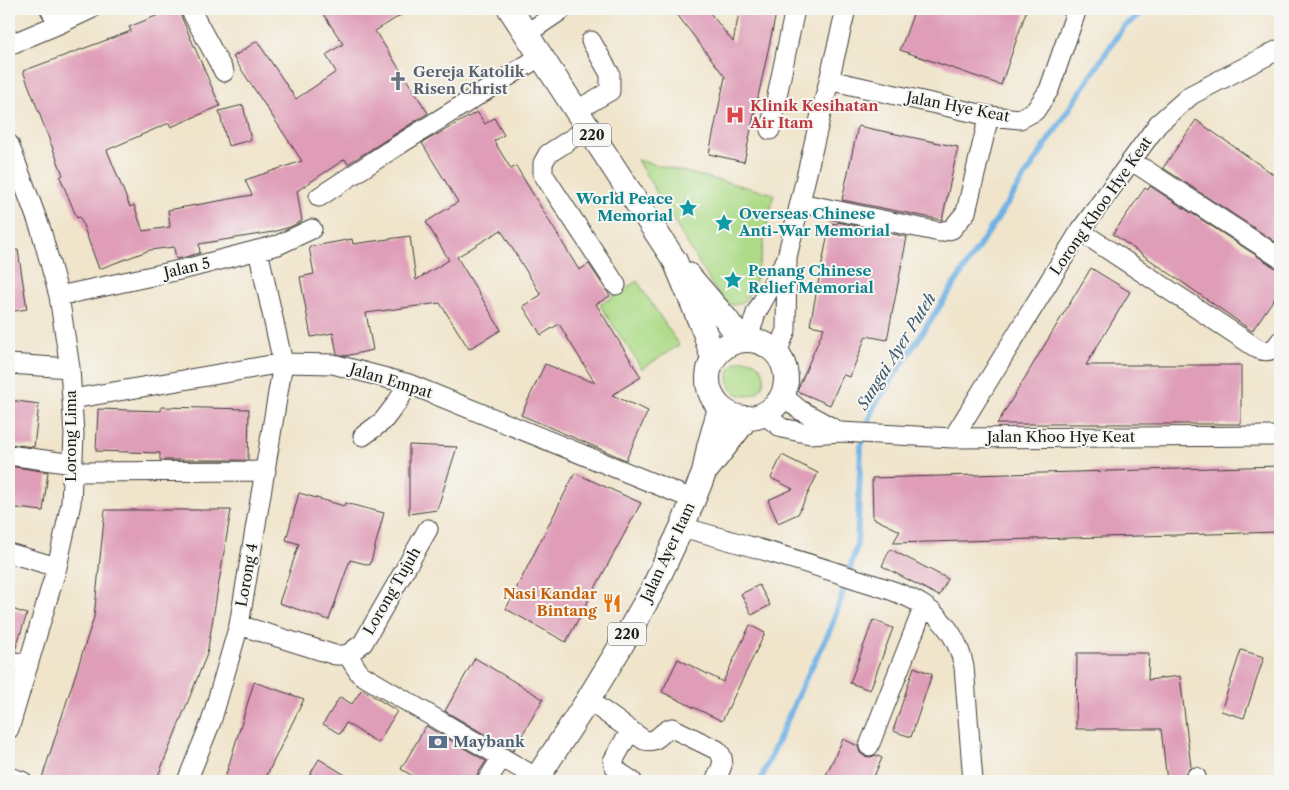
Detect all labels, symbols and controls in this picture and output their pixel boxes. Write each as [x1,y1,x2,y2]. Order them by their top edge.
place label: Gereja Katolik Risen Christ [413,62,526,98]
church icon: Gereja Katolik Risen Christ [387,70,409,92]
street label: Jalan Hye Keat [903,87,1012,126]
place label: Klinik Kesihatan Air Itam [749,96,879,132]
hospital icon: Klinik Kesihatan Air Itam [724,104,746,126]
road number: 220 [573,124,611,146]
street label: Lorong Khoo Hye Keat [1046,132,1156,279]
place label: World Peace Memorial [575,189,673,225]
place icon: World Peace Memorial [677,197,699,219]
place label: Overseas Chinese Anti-War Memorial [738,204,890,240]
place icon: Overseas Chinese Anti-War Memorial [713,212,735,234]
street label: Jalan 5 [160,253,212,282]
place label: Penang Chinese Relief Memorial [748,261,874,297]
place icon: Penang Chinese Relief Memorial [722,269,744,291]
water label: Sungai Ayer Puteh [852,289,940,414]
street label: Jalan Empat [346,358,435,402]
street label: Lorong Lima [61,390,80,482]
street label: Jalan Khoo Hye Keat [985,427,1136,446]
street label: Jalan Ayer Itam [635,499,699,606]
street label: Lorong 4 [232,542,261,608]
street label: Lorong Tujuh [359,543,425,638]
place label: Nasi Kandar Bintang [503,584,598,620]
restaurant icon: Nasi Kandar Bintang [601,592,623,614]
road number: 220 [608,622,646,646]
bank icon: Maybank [427,731,449,753]
place label: Maybank [453,732,526,751]

